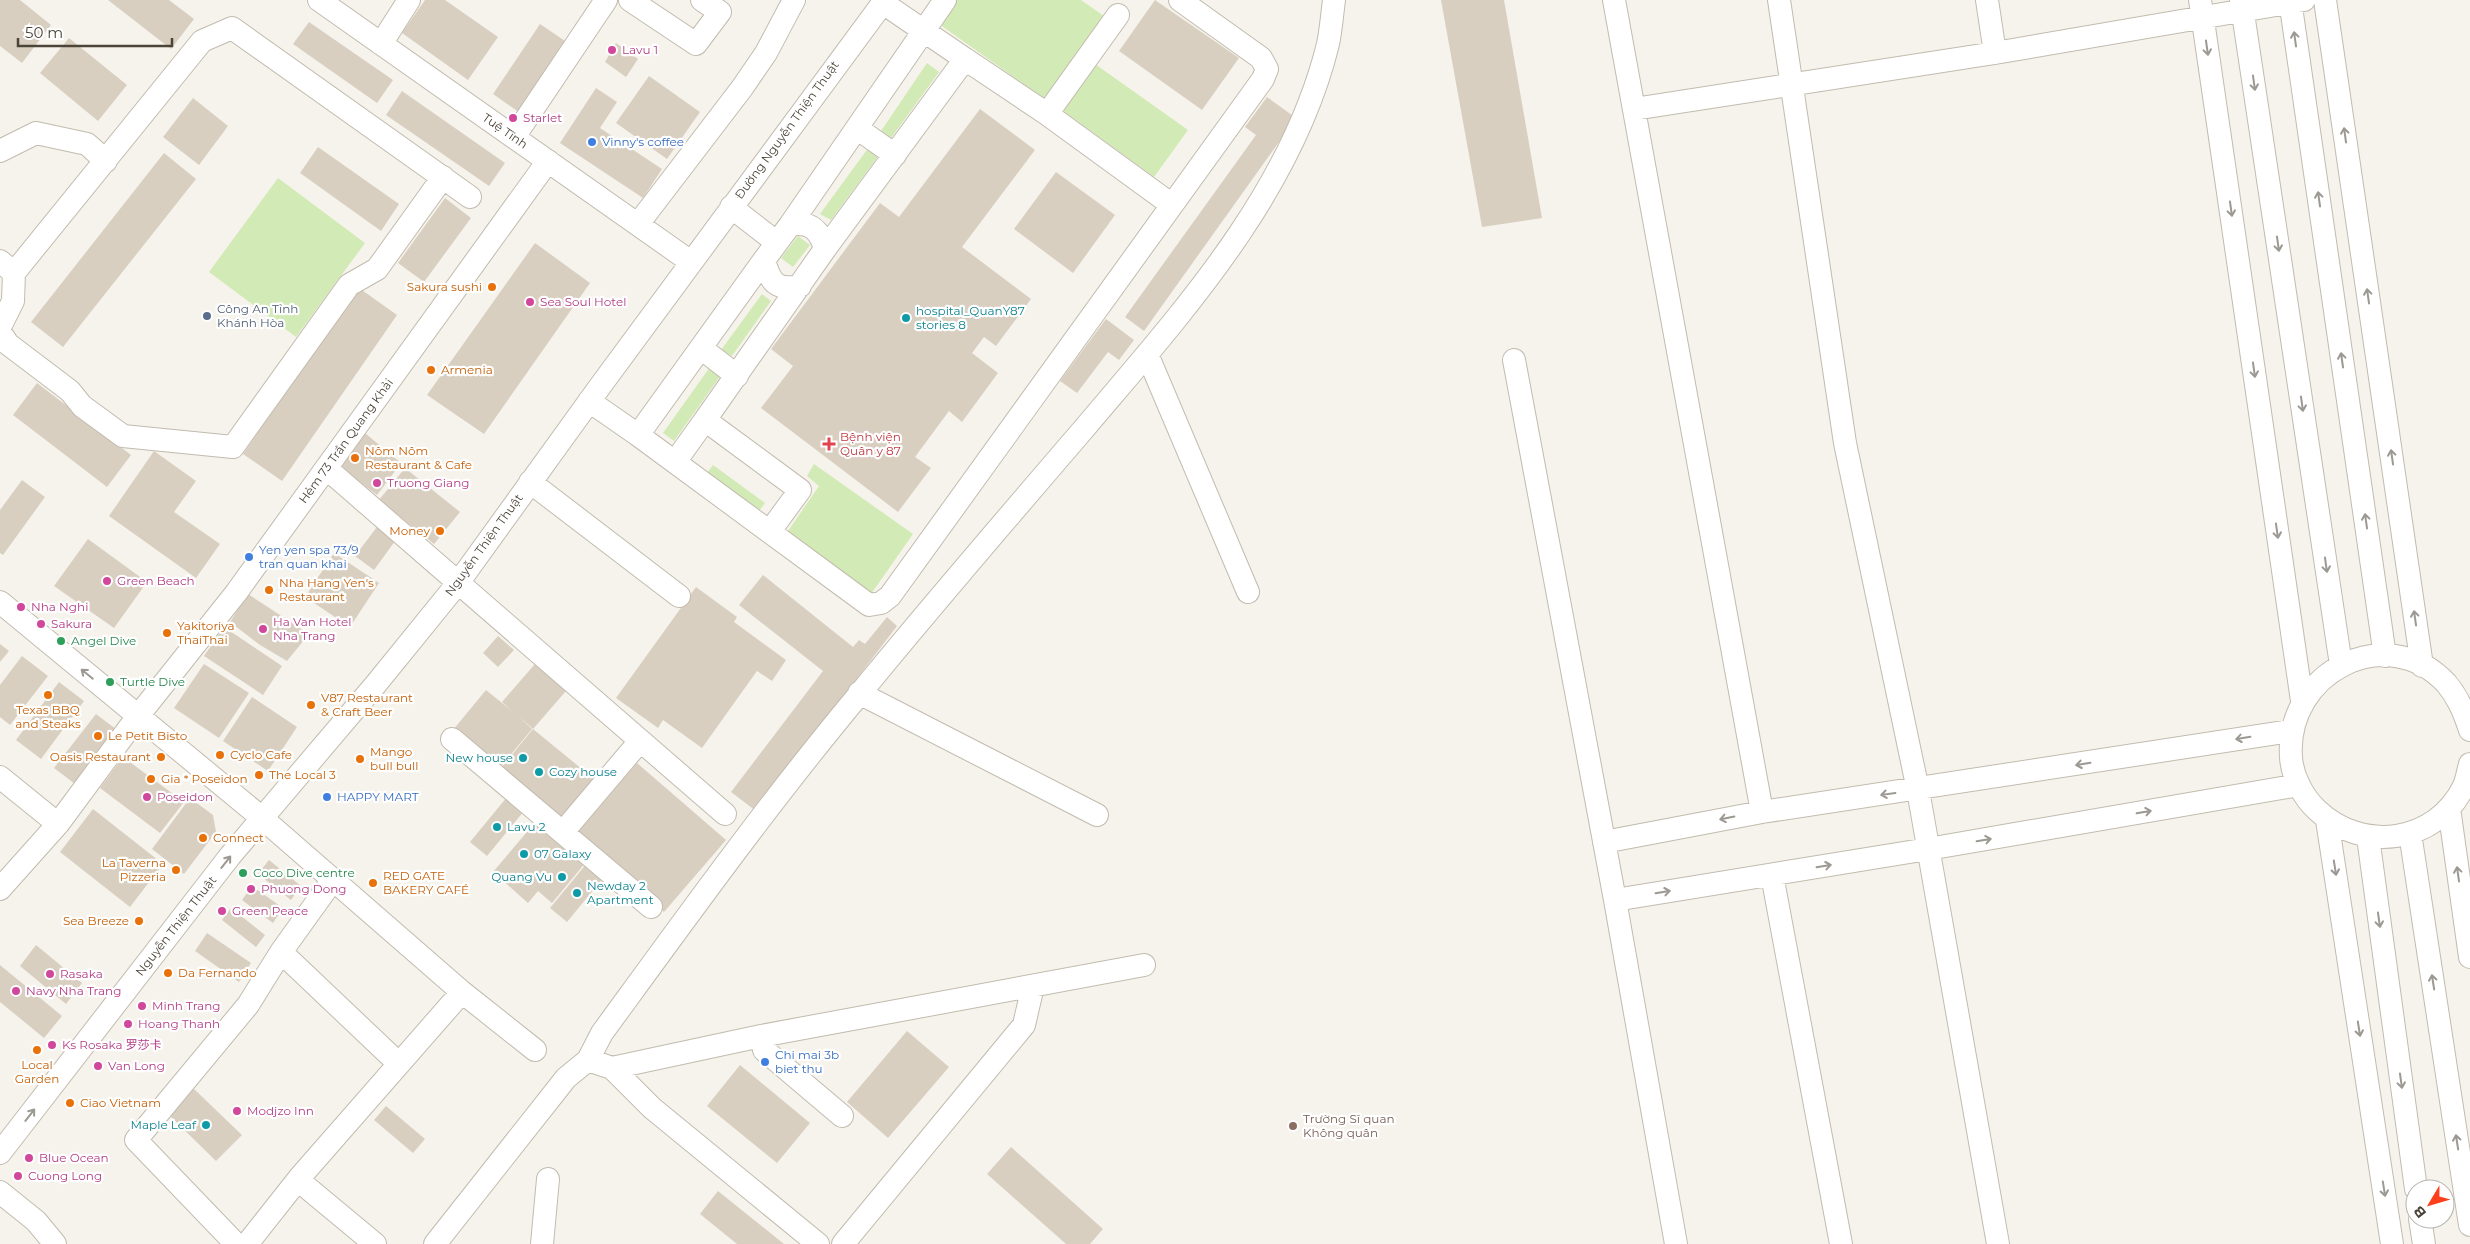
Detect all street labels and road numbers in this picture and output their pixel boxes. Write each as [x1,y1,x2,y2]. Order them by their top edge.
street label: Đường Nguyễn Thiện Thuật [731,57,842,202]
street label: Tuệ Tĩnh [480,110,531,152]
street label: Hẻm 73 Trần Quang Khải [295,375,396,506]
street label: Nguyễn Thiện Thuật [442,491,526,599]
street label: Nguyễn Thiện Thuật [132,873,219,979]

